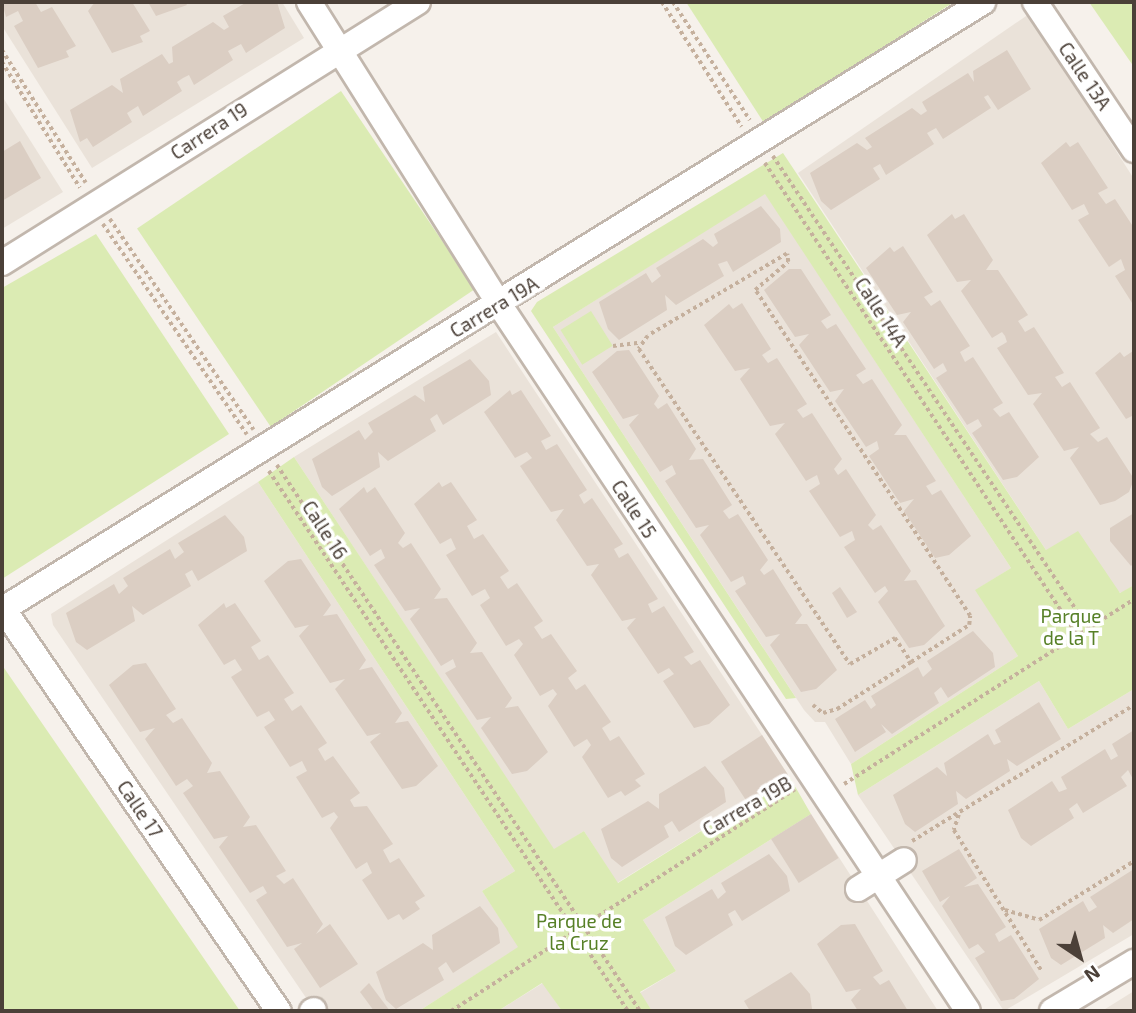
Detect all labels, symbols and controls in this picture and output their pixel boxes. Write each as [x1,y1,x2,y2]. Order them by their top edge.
street label: Calle 13A [1054,38,1116,114]
street label: Carrera 19 [166,98,252,164]
street label: Carrera 19A [446,272,542,342]
street label: Calle 14A [850,273,912,351]
street label: Calle 15 [607,476,661,542]
street label: Calle 16 [298,496,352,564]
park label: Parque de la T [1041,605,1101,649]
street label: Carrera 19B [698,771,796,841]
street label: Calle 17 [113,776,167,842]
park label: Parque de la Cruz [536,910,622,954]
north arrow [1045,922,1115,992]
text: N [1080,961,1105,988]

